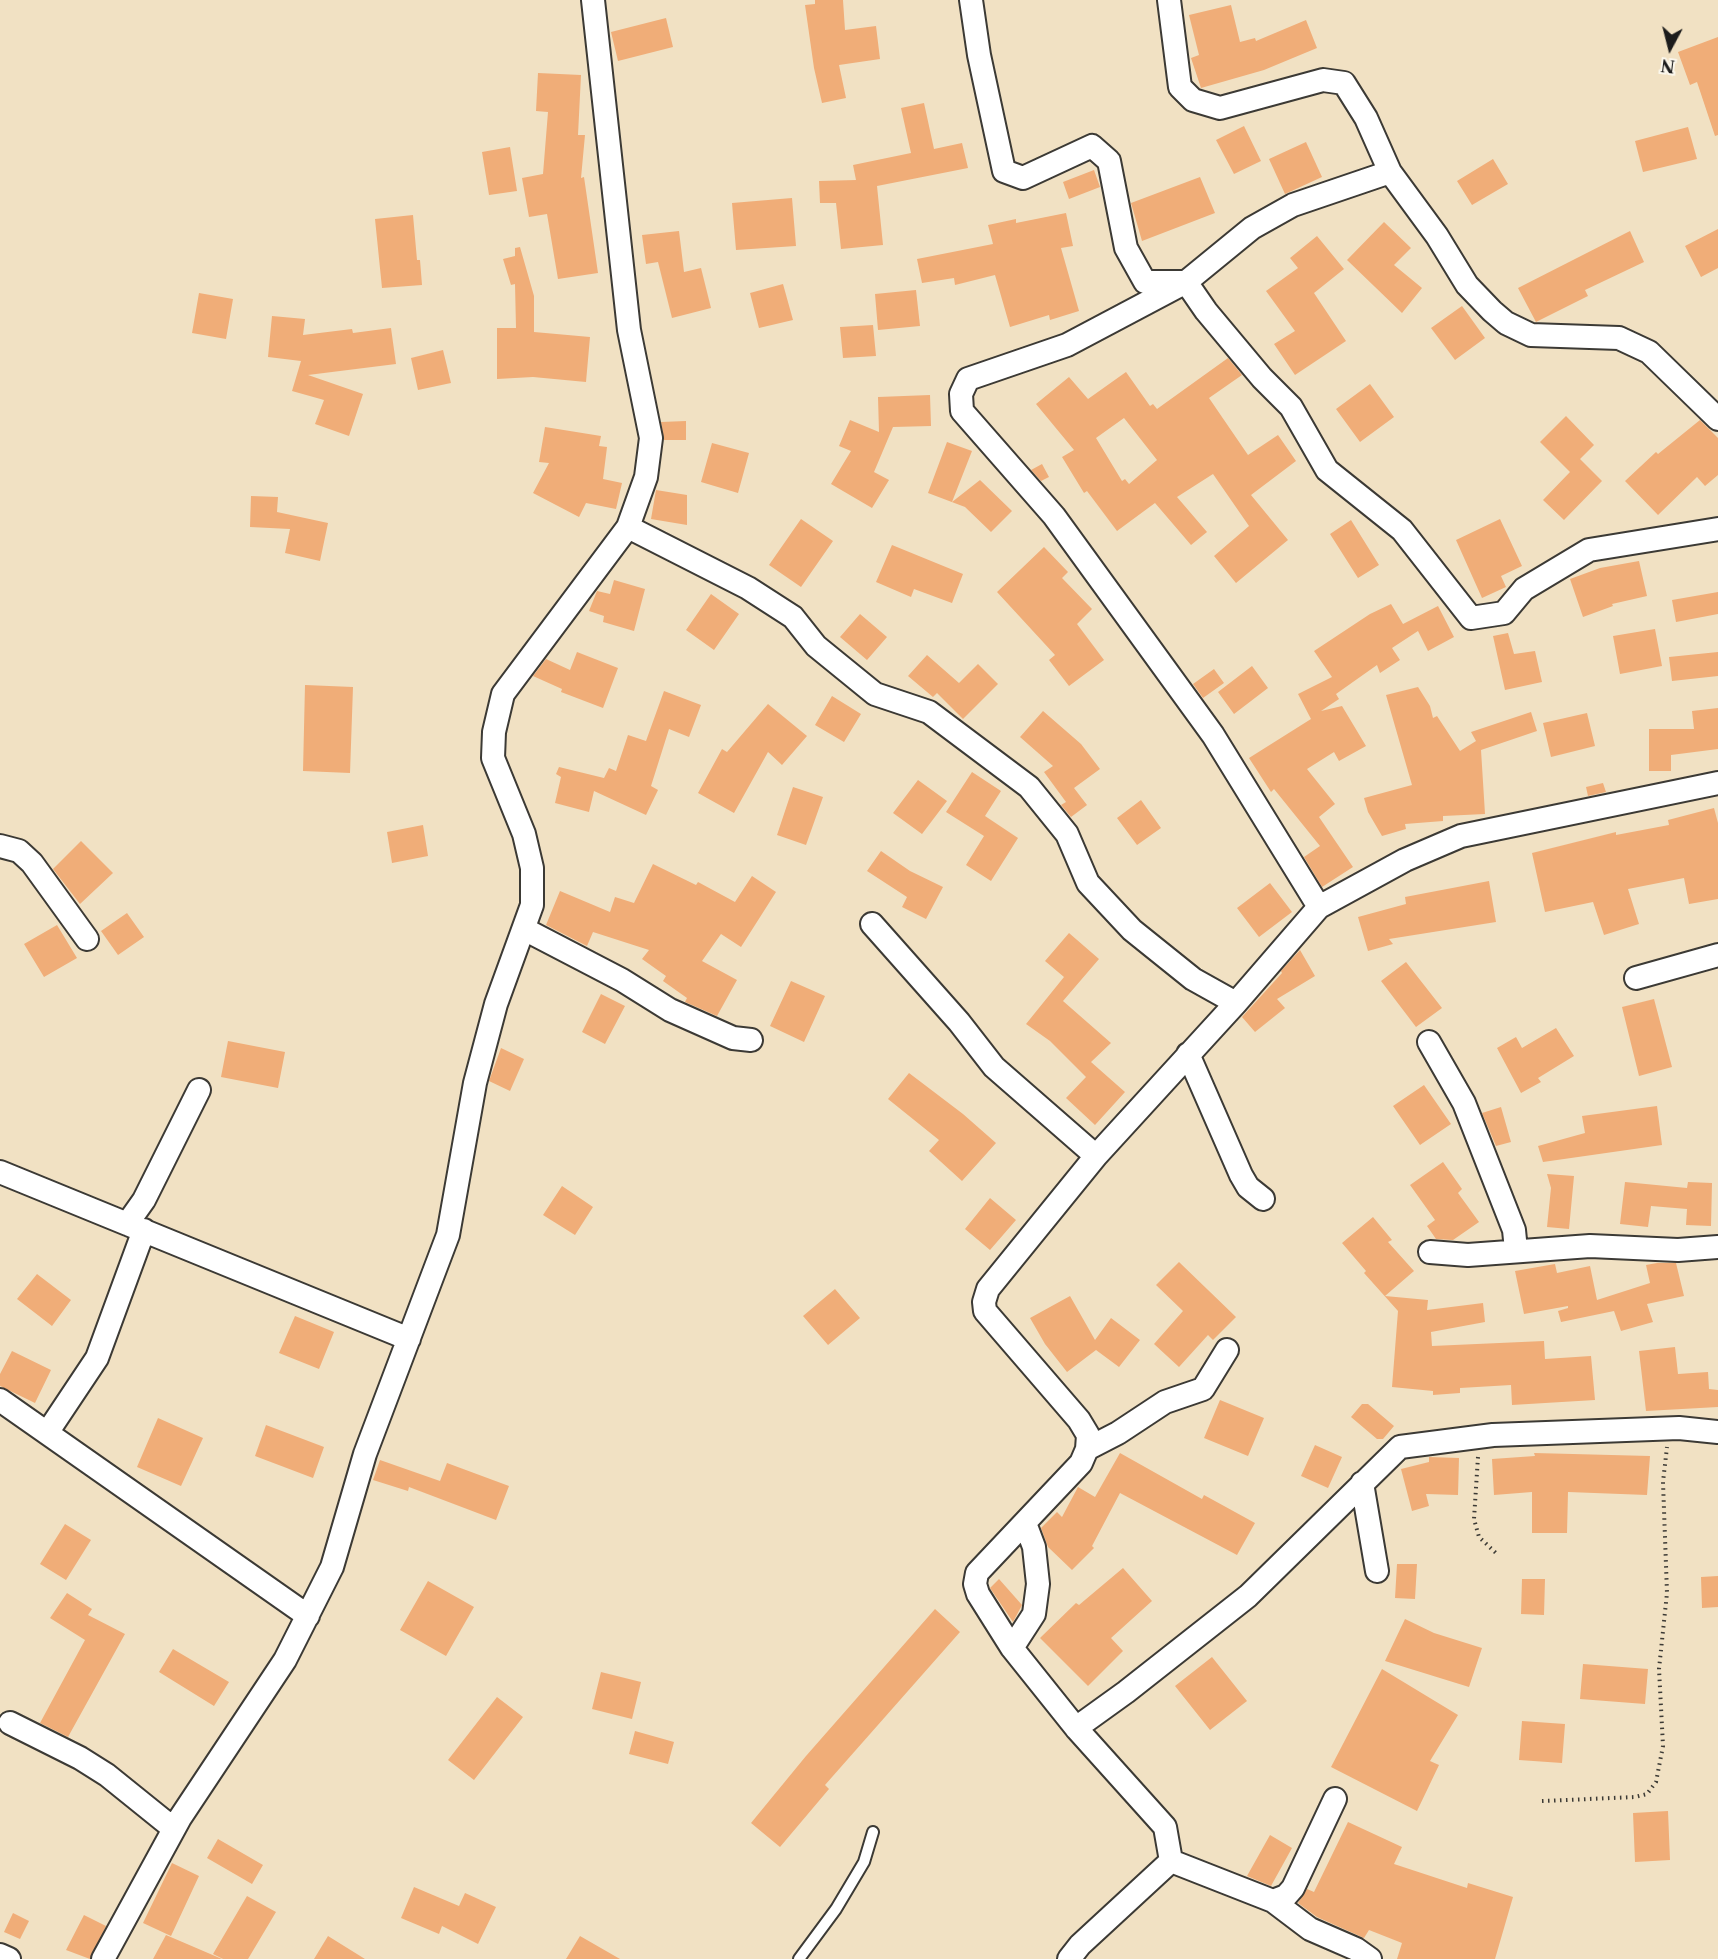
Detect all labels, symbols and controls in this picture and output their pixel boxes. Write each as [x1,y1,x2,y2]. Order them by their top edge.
north arrow [1640,18,1700,78]
text: N [1660,55,1676,77]

